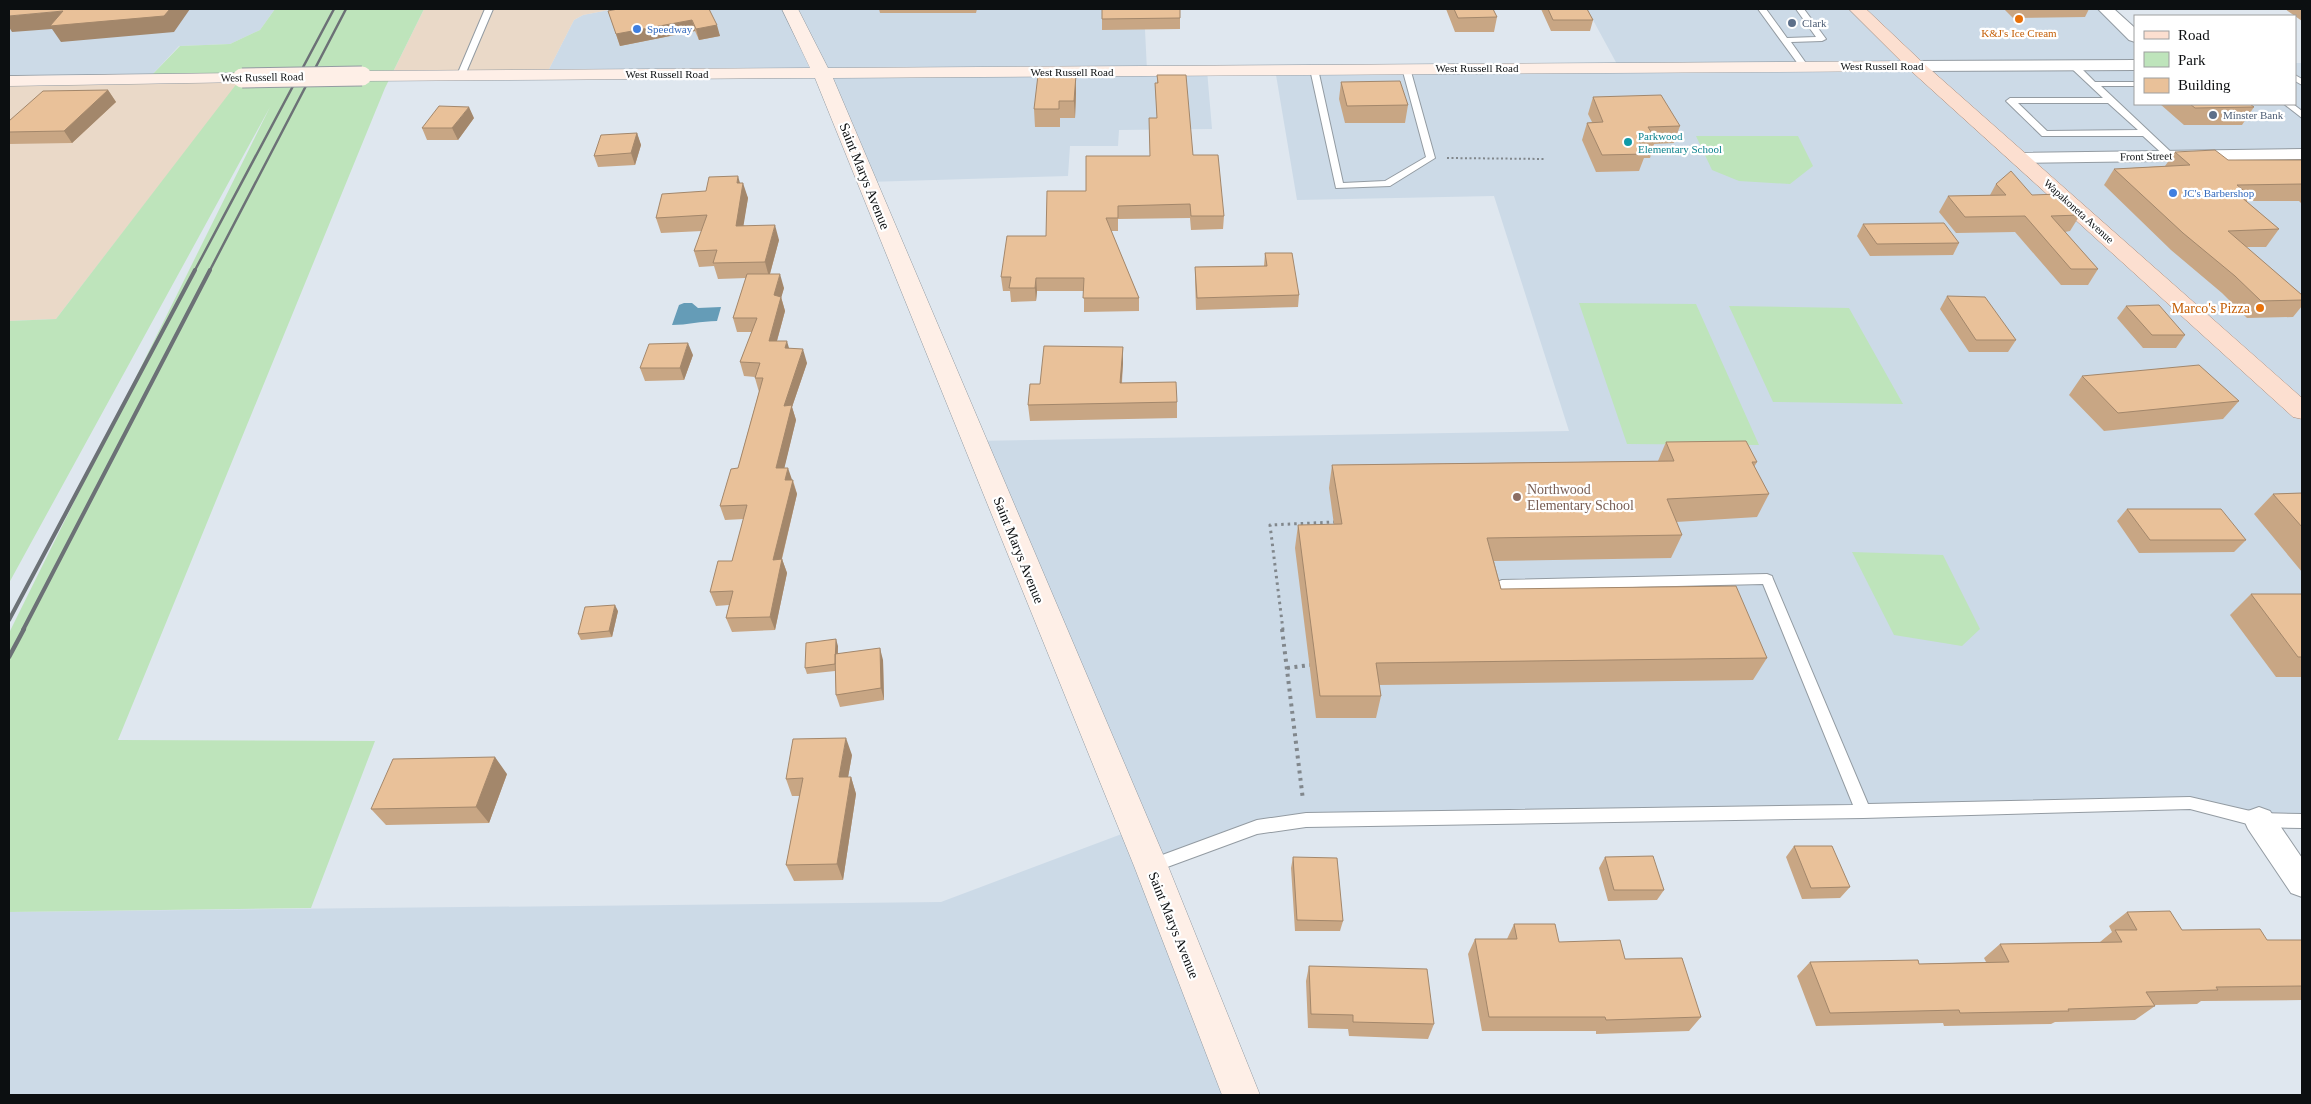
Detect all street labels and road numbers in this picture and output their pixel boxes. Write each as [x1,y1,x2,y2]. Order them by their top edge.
street label: West Russell Road [1841,60,1924,72]
street label: West Russell Road [1436,62,1519,74]
street label: West Russell Road [1031,66,1114,78]
street label: West Russell Road [626,68,709,80]
street label: West Russell Road [220,70,304,84]
street label: Saint Marys Avenue [836,121,893,232]
street label: Front Street [2120,150,2172,162]
street label: Wapakoneta Avenue [2042,177,2116,246]
street label: Saint Marys Avenue [990,495,1047,606]
street label: Saint Marys Avenue [1145,870,1202,981]

